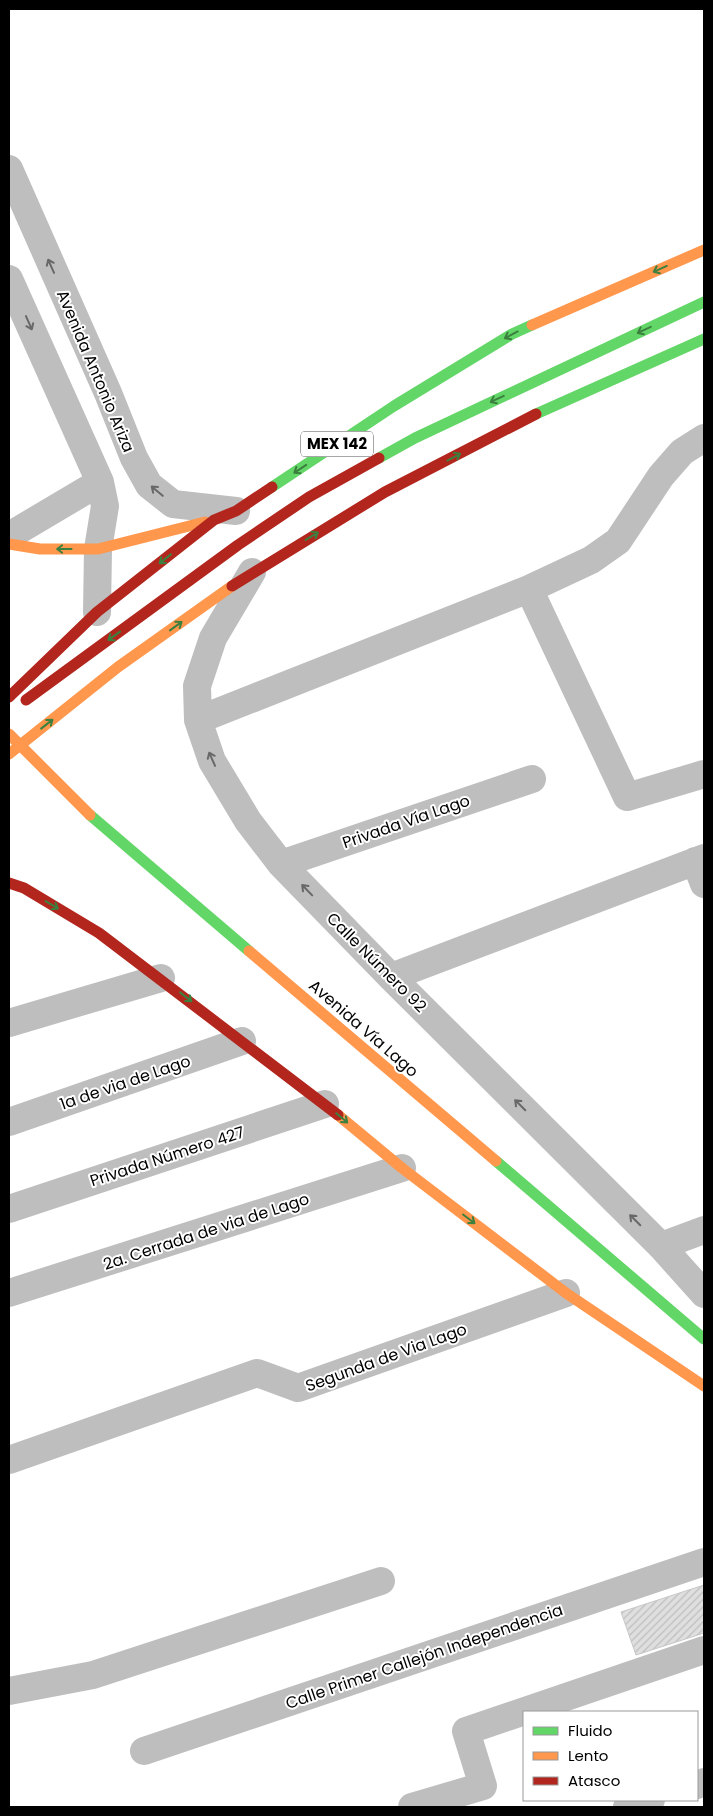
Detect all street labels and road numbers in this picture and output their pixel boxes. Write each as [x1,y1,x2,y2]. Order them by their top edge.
street label: Avenida Antonio Ariza [51,286,140,456]
road number: MEX 142 [301,432,373,456]
street label: Privada Vía Lago [339,789,473,854]
street label: Calle Número 92 [322,907,432,1017]
street label: Avenida Vía Lago [304,974,423,1082]
street label: 1a de via de Lago [57,1049,194,1116]
street label: Privada Número 427 [87,1121,248,1192]
street label: 2a. Cerrada de via de Lago [100,1187,312,1276]
street label: Segunda de Via Lago [302,1318,470,1397]
street label: Calle Primer Callejón Independencia [282,1598,566,1715]

